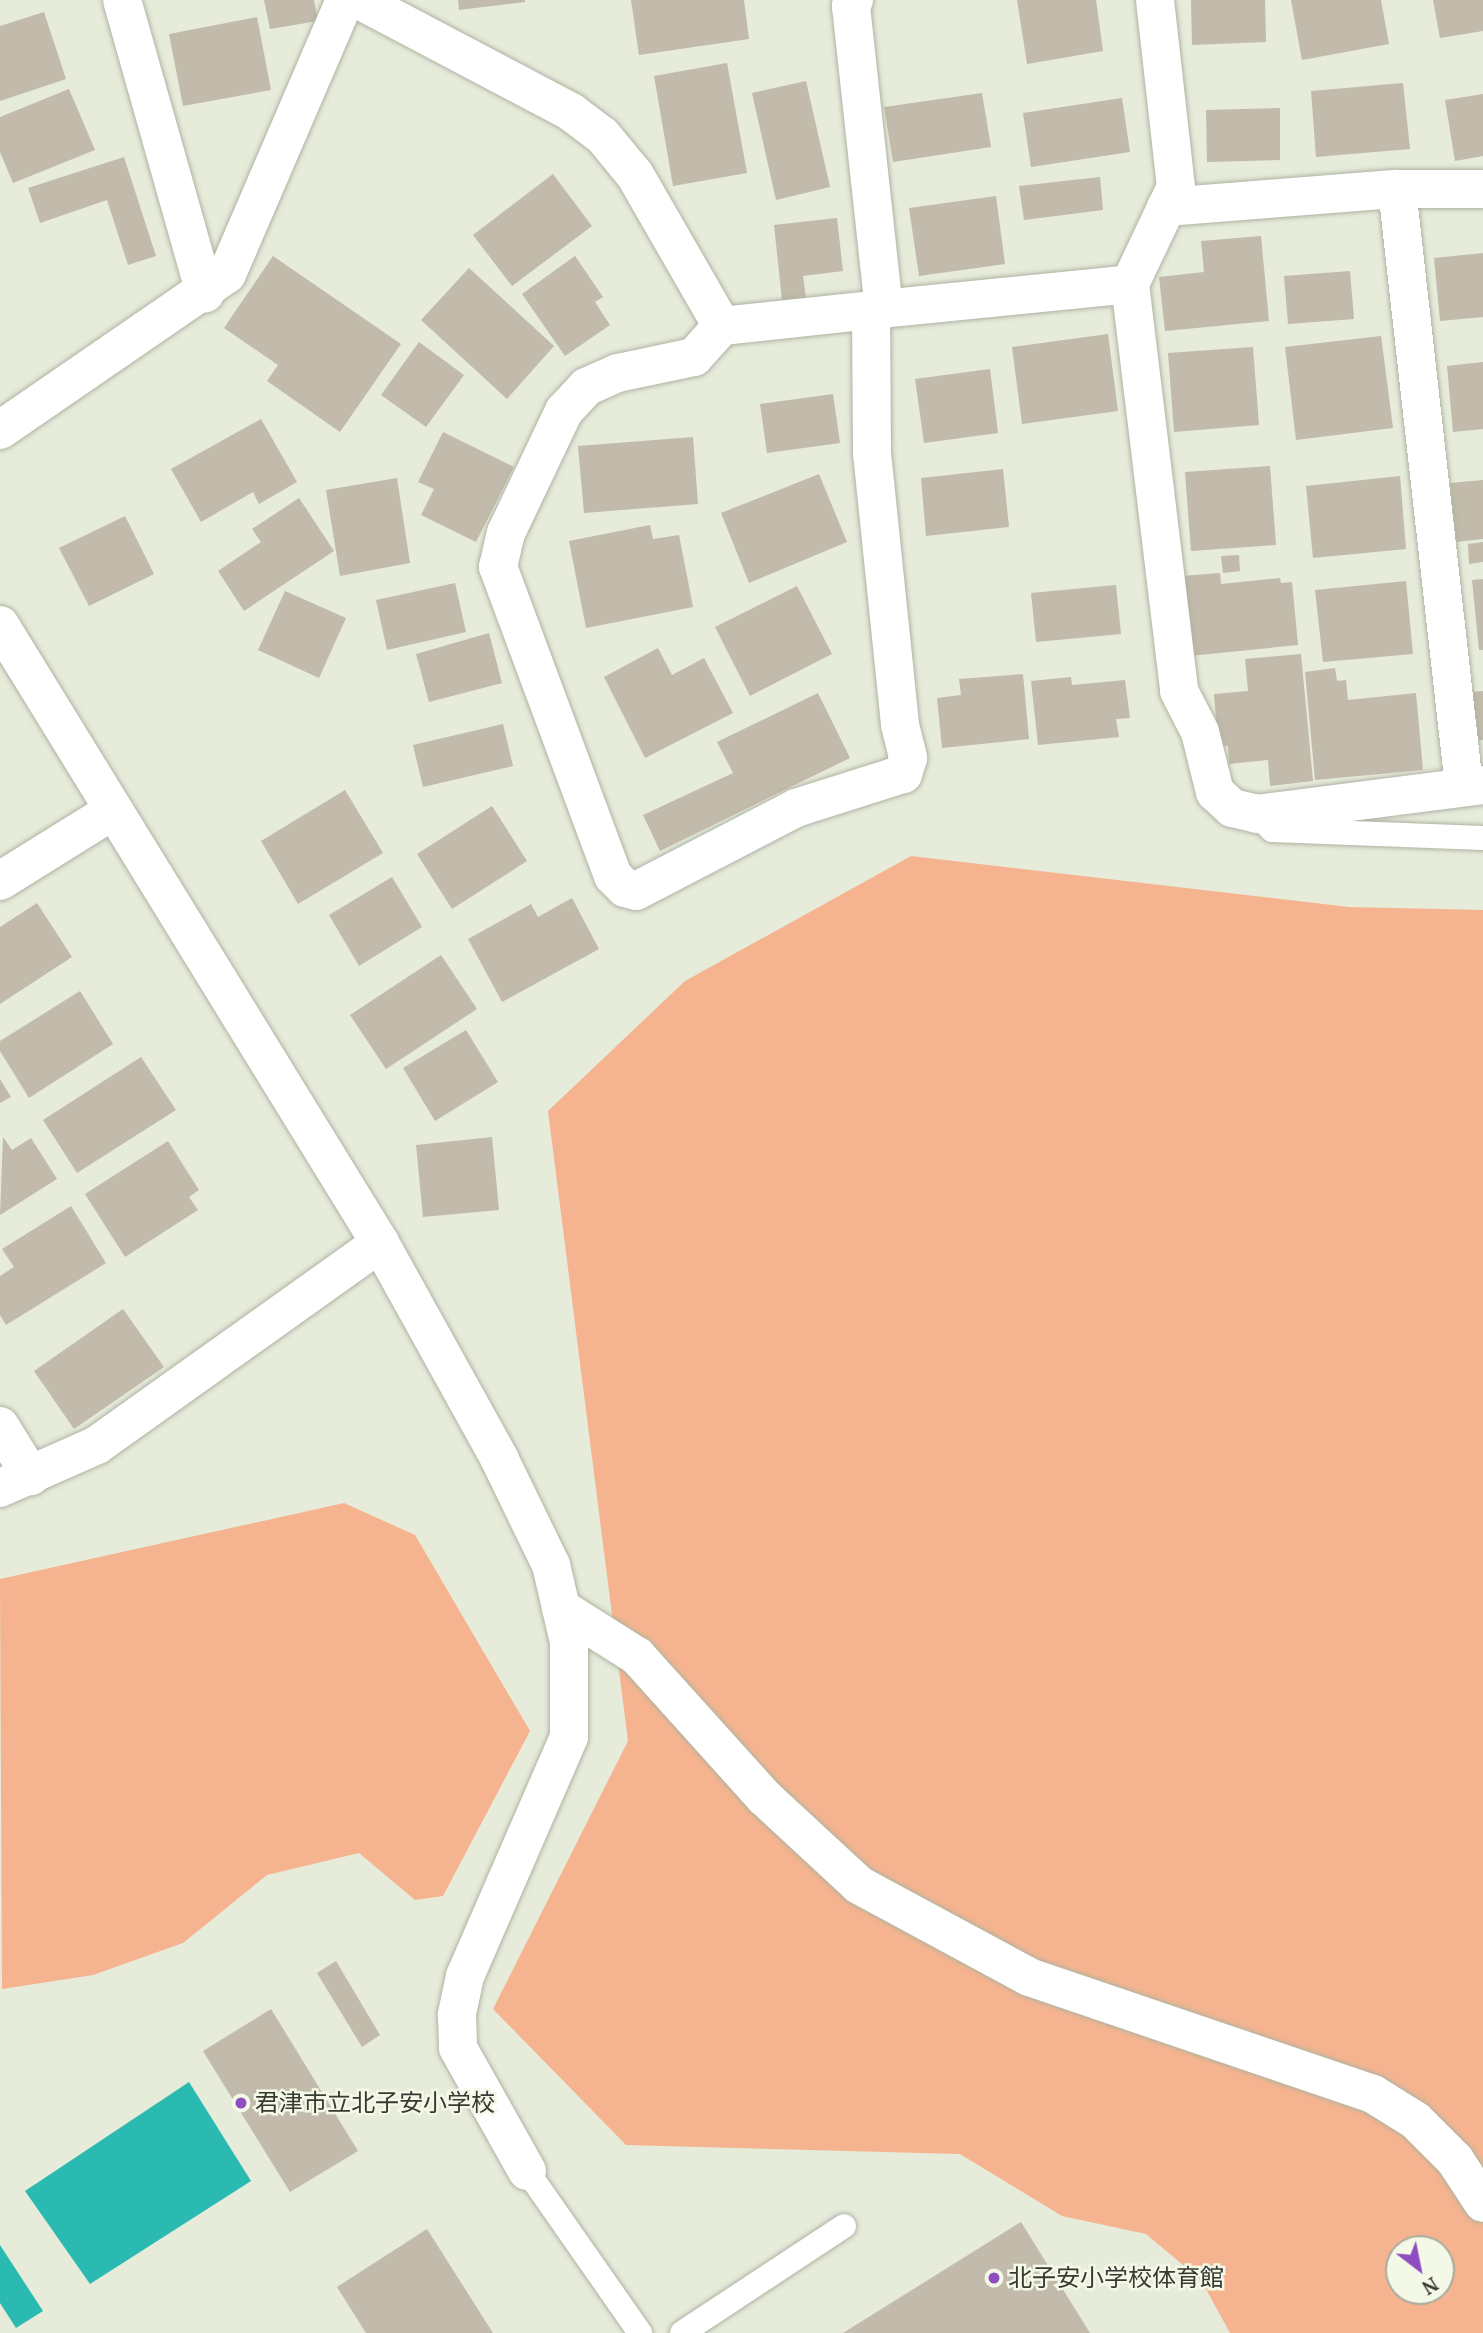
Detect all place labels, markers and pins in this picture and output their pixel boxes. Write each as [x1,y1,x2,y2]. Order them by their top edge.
place label: 君津市立北子安小学校 [255,2089,495,2117]
marker: 君津市立北子安小学校 [233,2095,249,2111]
place label: 北子安小学校体育館 [1008,2264,1224,2292]
marker: 北子安小学校体育館 [986,2270,1002,2286]

